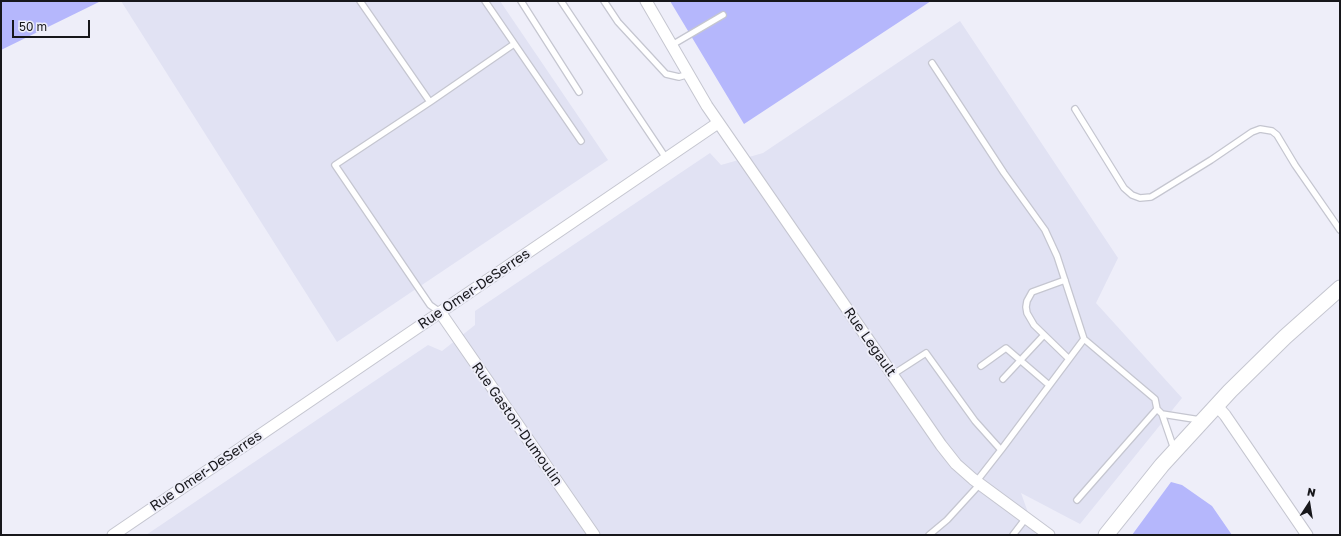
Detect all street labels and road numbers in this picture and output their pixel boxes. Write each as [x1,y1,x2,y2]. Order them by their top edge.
street label: Rue Omer-DeSerres [415,245,533,333]
street label: Rue Legault [840,304,900,380]
street label: Rue Gaston-Dumoulin [468,359,566,489]
street label: Rue Omer-DeSerres [147,427,265,515]

